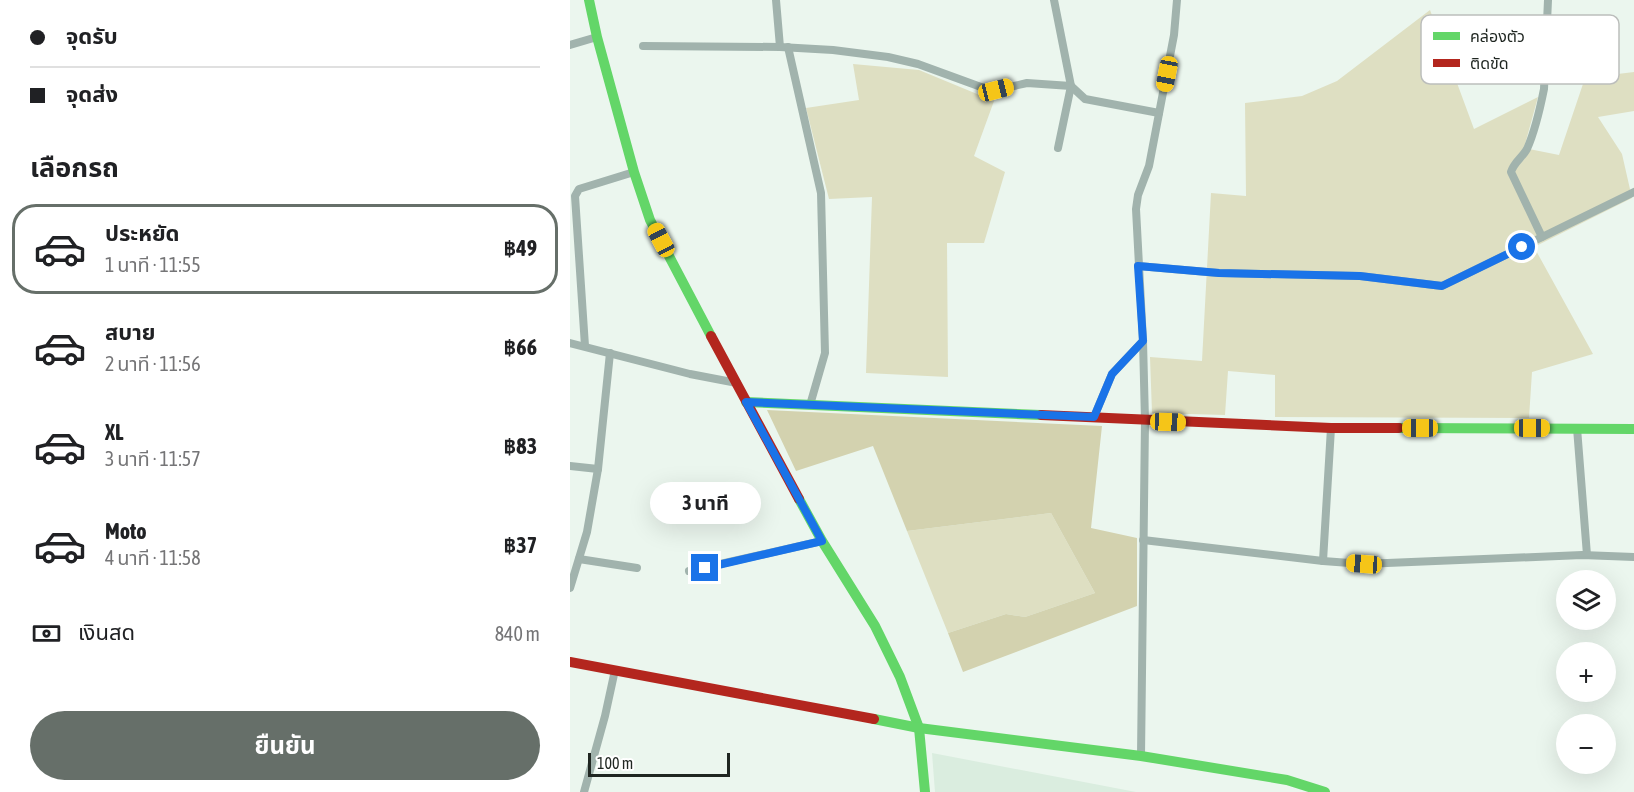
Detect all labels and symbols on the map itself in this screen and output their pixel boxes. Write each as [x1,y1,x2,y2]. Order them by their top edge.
legend [1421,15,1619,84]
text: คล่องตัว [1470,27,1525,45]
text: ติดขัด [1470,54,1509,72]
car [1155,55,1179,93]
car [976,77,1016,103]
car [645,220,677,260]
route start [1508,233,1535,260]
car [1150,412,1186,432]
car [1402,419,1438,437]
car [1514,419,1550,437]
callout: 3 นาที [650,481,760,523]
route end [691,554,718,581]
car [1345,554,1383,574]
scale bar [588,750,730,778]

